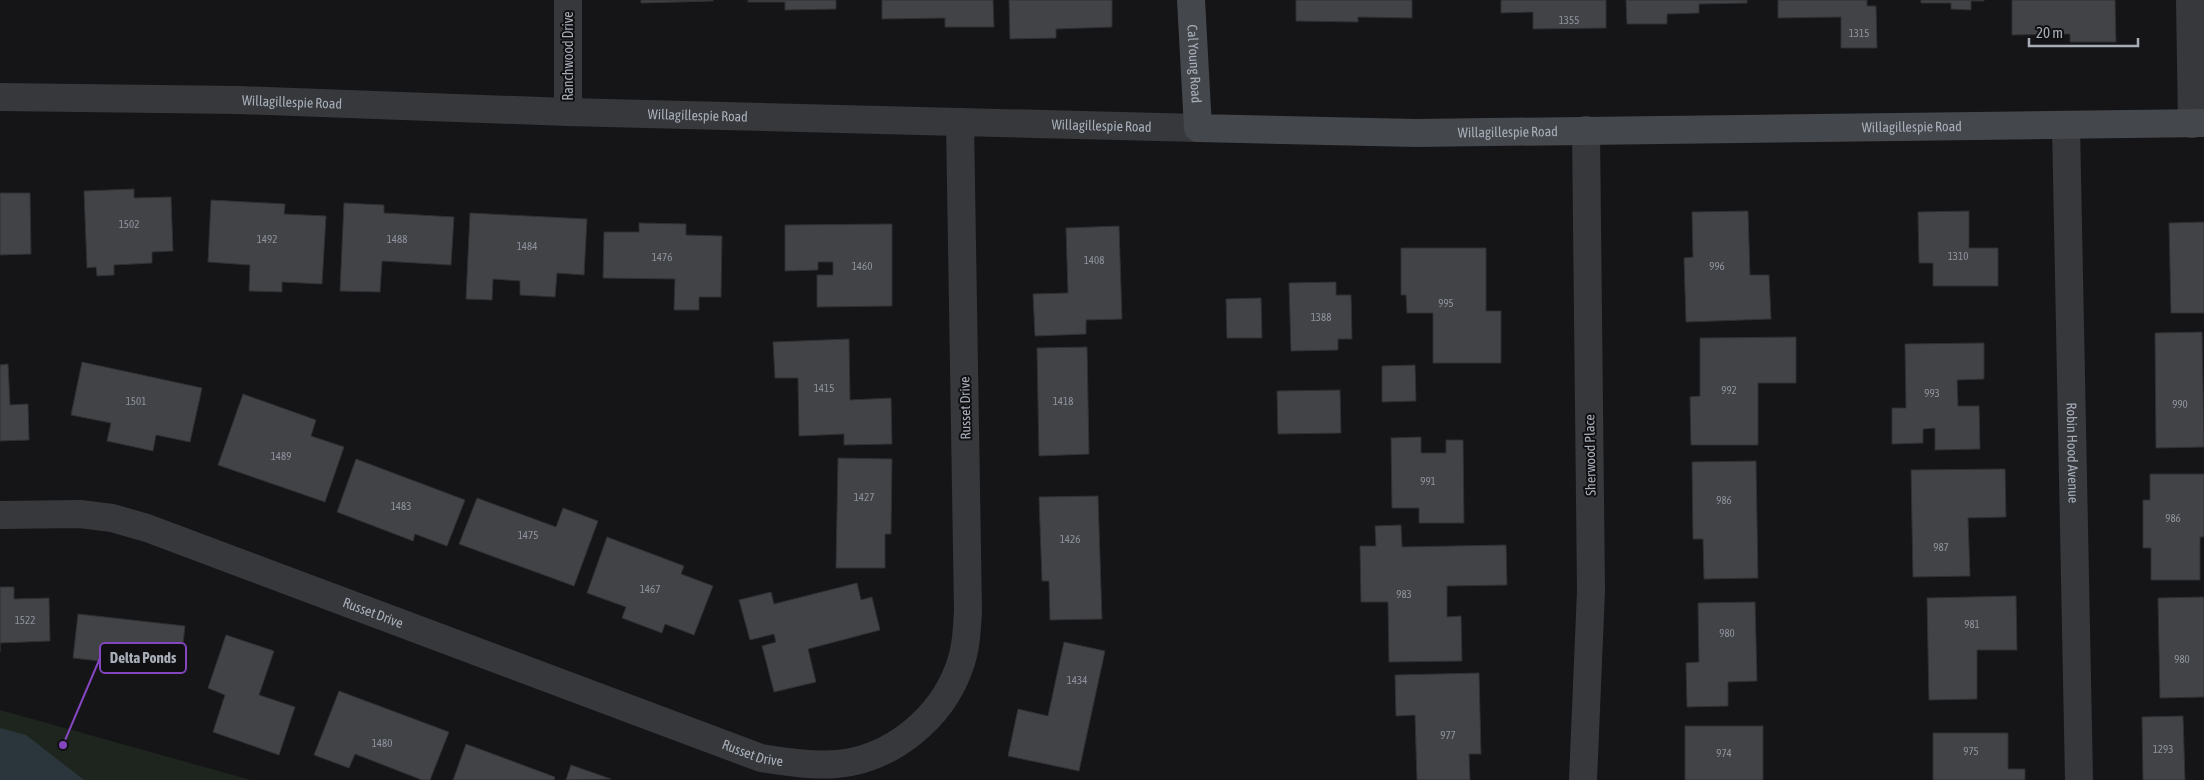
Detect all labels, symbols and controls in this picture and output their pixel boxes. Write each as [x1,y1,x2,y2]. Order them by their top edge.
street label: Ranchwood Drive [560,11,576,101]
house number: 1355 [1559,14,1579,26]
scale bar [2029,15,2138,47]
street label: Cal Young Road [1184,24,1205,104]
text: 20 m [2036,24,2063,41]
house number: 1315 [1849,27,1869,39]
street label: Willagillespie Road [242,92,342,112]
street label: Willagillespie Road [647,106,748,125]
street label: Willagillespie Road [1051,116,1152,135]
street label: Willagillespie Road [1862,118,1962,135]
street label: Willagillespie Road [1458,123,1558,140]
house number: 1502 [119,218,139,230]
house number: 1492 [257,233,277,245]
house number: 1488 [387,233,407,245]
house number: 1484 [517,240,537,252]
house number: 1310 [1948,250,1968,262]
house number: 1476 [652,251,672,263]
house number: 1408 [1084,254,1104,266]
house number: 1460 [852,260,872,272]
house number: 996 [1709,260,1725,272]
house number: 995 [1438,297,1454,309]
house number: 1388 [1311,311,1331,323]
street label: Russet Drive [956,376,974,440]
house number: 1415 [814,382,834,394]
house number: 992 [1721,384,1737,396]
house number: 993 [1924,387,1940,399]
house number: 1501 [126,395,146,407]
house number: 1418 [1053,395,1073,407]
house number: 990 [2172,398,2188,410]
street label: Robin Hood Avenue [2064,402,2082,504]
street label: Sherwood Place [1581,414,1599,496]
house number: 1489 [271,450,291,462]
house number: 991 [1420,475,1436,487]
house number: 1427 [854,491,874,503]
house number: 986 [1716,494,1732,506]
house number: 1483 [391,500,411,512]
house number: 986 [2165,512,2181,524]
house number: 1475 [518,529,538,541]
house number: 1426 [1060,533,1080,545]
house number: 987 [1933,541,1949,553]
house number: 1467 [640,583,660,595]
house number: 983 [1396,588,1412,600]
street label: Russet Drive [341,594,405,631]
house number: 1522 [15,614,35,626]
house number: 981 [1964,618,1980,630]
house number: 980 [1719,627,1735,639]
callout: Delta Ponds [100,643,186,673]
text: Delta Ponds [110,649,177,666]
house number: 980 [2174,653,2190,665]
house number: 1434 [1067,674,1087,686]
house number: 977 [1440,729,1456,741]
street label: Russet Drive [720,736,784,769]
house number: 1480 [372,737,392,749]
house number: 1293 [2153,743,2173,755]
house number: 975 [1963,745,1979,757]
house number: 974 [1716,747,1732,759]

